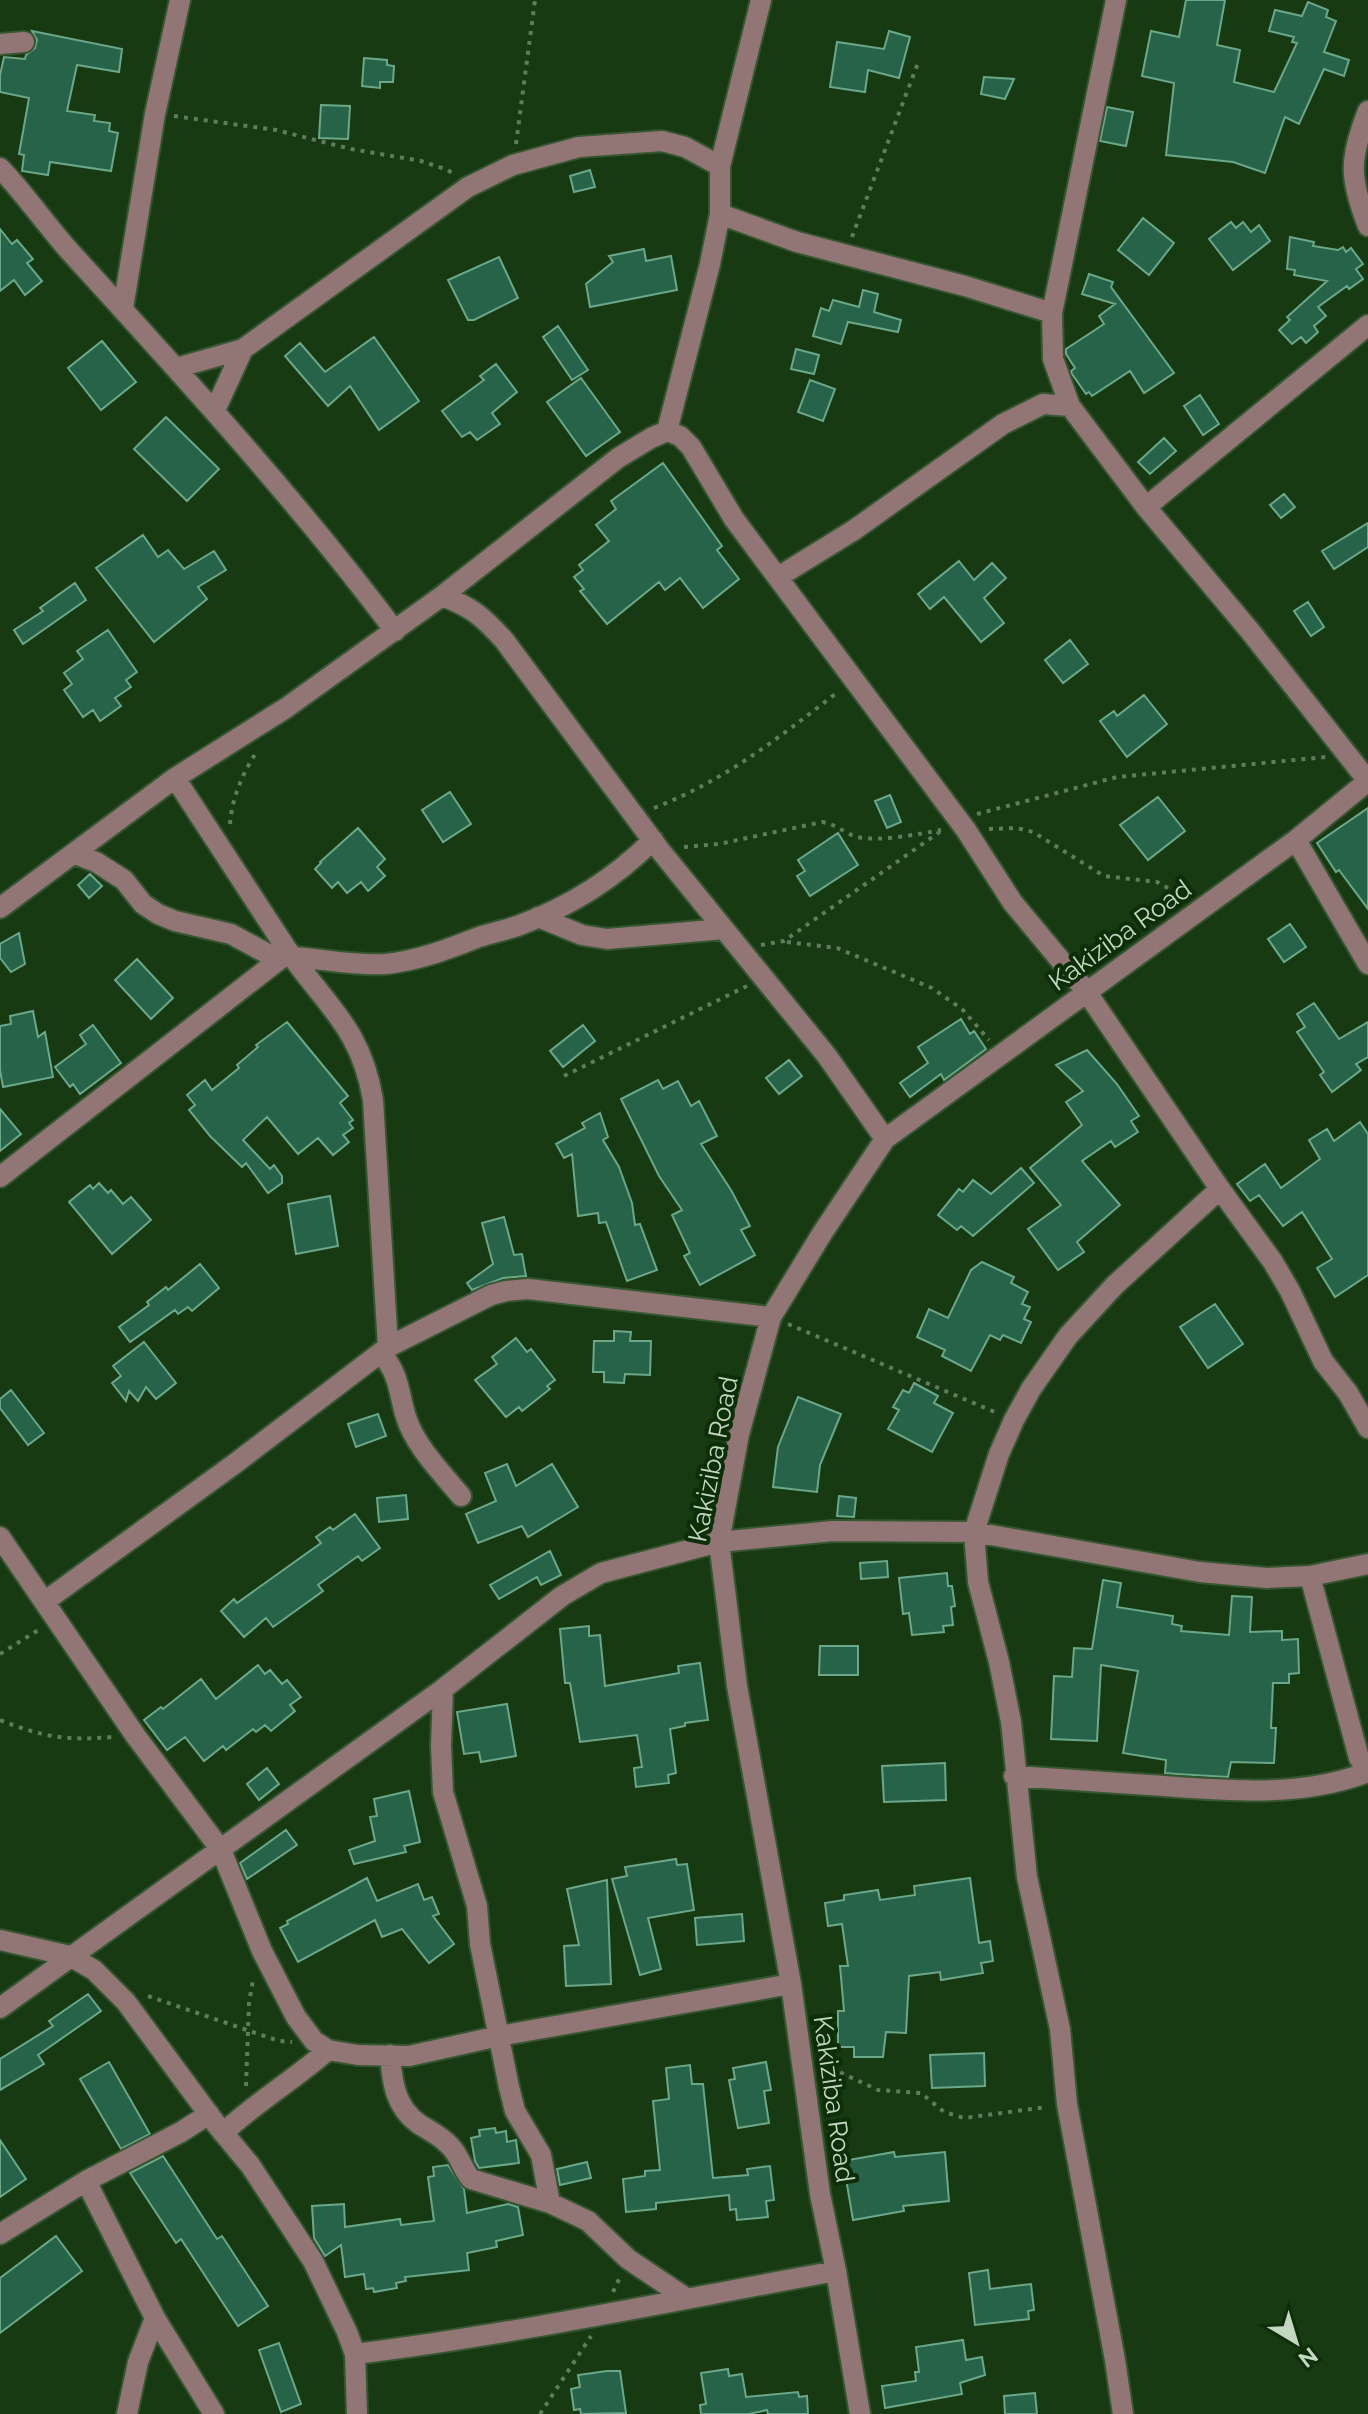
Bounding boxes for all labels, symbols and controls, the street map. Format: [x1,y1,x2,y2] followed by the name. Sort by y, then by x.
[1043,873,1197,997] street label: Kakiziba Road
[682,1374,744,1544] street label: Kakiziba Road
[807,2014,861,2184] street label: Kakiziba Road
[1256,2302,1336,2382] north arrow
[1294,2342,1323,2373] text: N

